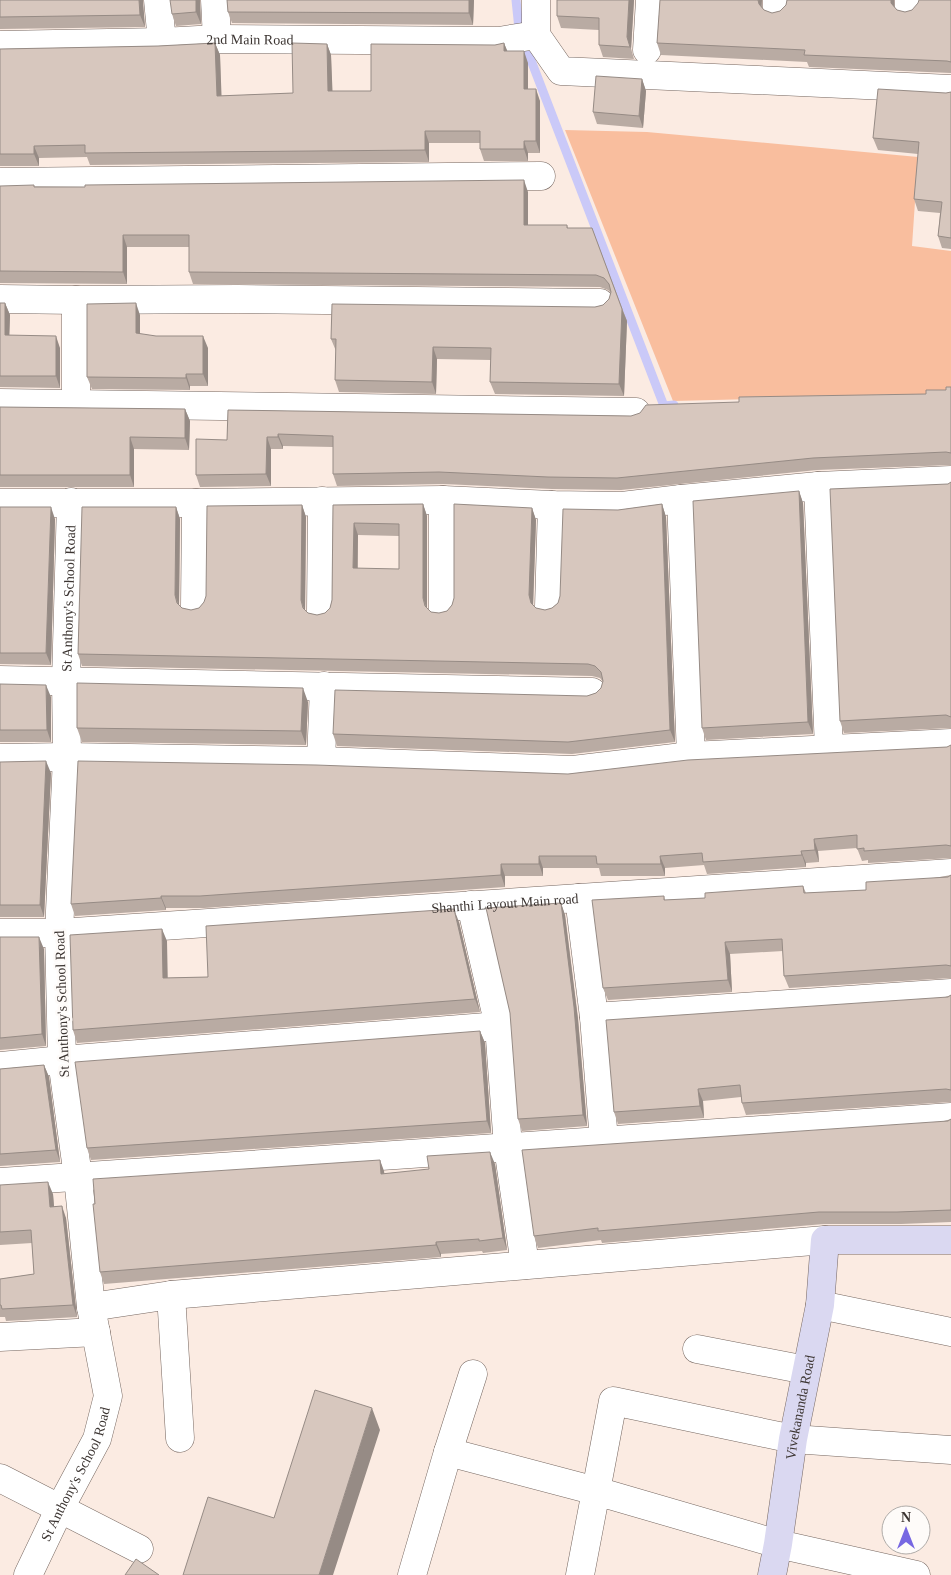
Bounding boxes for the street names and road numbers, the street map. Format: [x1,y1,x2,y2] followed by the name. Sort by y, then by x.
[206,31,294,47] street label: 2nd Main Road
[59,525,78,672] street label: St Anthony's School Road
[431,891,579,915] street label: Shanthi Layout Main road
[52,930,72,1078] street label: St Anthony's School Road
[783,1354,817,1461] street label: Vivekananda Road
[38,1405,112,1543] street label: St Anthony's School Road

